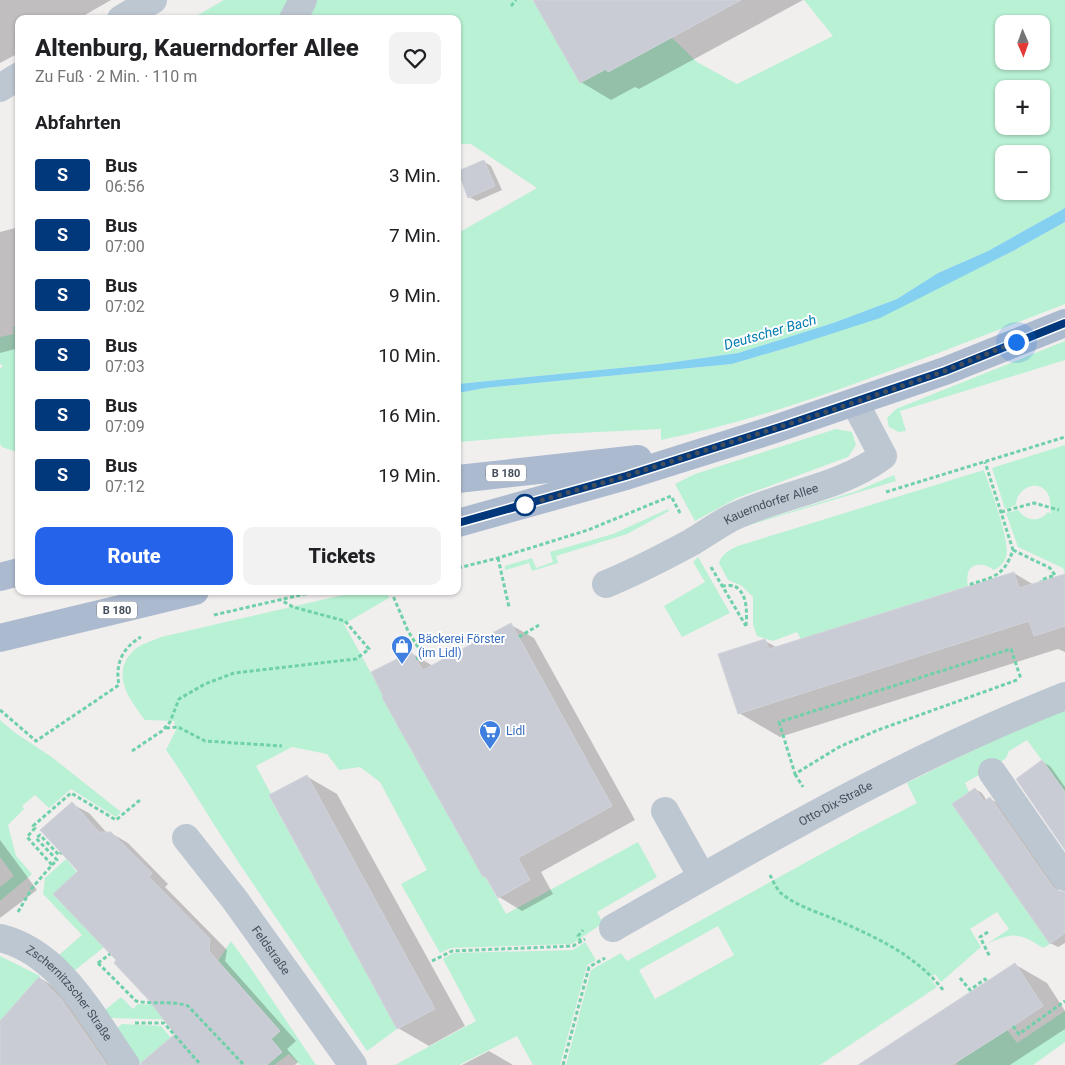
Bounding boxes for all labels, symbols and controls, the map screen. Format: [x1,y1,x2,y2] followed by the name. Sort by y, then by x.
[995,15,1050,70] north arrow
[995,15,1050,200] map controls
[389,32,441,84] button: heart
[35,34,359,62] text: Altenburg, Kauerndorfer Allee
[35,67,197,86] text: Zu Fuß · 2 Min. · 110 m
[995,80,1050,135] button: +
[35,111,121,134] text: Abfahrten
[995,145,1050,200] button: −
[105,154,138,177] text: Bus
[57,164,68,185] text: S
[389,164,441,187] text: 3 Min.
[105,177,145,196] text: 06:56
[105,214,138,237] text: Bus
[57,224,68,245] text: S
[389,224,441,247] text: 7 Min.
[105,237,145,256] text: 07:00
[105,274,138,297] text: Bus
[57,284,68,305] text: S
[389,284,441,307] text: 9 Min.
[105,297,145,316] text: 07:02
[722,311,818,353] water label: Deutscher Bach
[1004,330,1029,355] your location
[105,334,138,357] text: Bus
[57,344,68,365] text: S
[378,344,441,367] text: 10 Min.
[105,357,145,376] text: 07:03
[105,394,138,417] text: Bus
[57,404,68,425] text: S
[378,404,441,427] text: 16 Min.
[105,417,145,436] text: 07:09
[105,454,138,477] text: Bus
[57,464,68,485] text: S
[378,464,441,487] text: 19 Min.
[486,464,526,482] road number: B 180
[105,477,145,496] text: 07:12
[721,481,820,528] street label: Kauerndorfer Allee
[514,494,536,516] unlabelled marker
[35,527,233,585] button: Route
[243,527,441,585] button: Tickets
[97,602,137,618] road number: B 180
[418,632,505,660] place label: Bäckerei Förster (im Lidl)
[390,634,414,665] shop icon: Bäckerei Förster (im Lidl)
[478,719,502,750] supermarket icon: Lidl
[506,724,525,738] place label: Lidl
[796,778,875,829] street label: Otto-Dix-Straße
[249,923,293,978] street label: Feldstraße
[24,943,115,1044] street label: Zschernitzscher Straße

